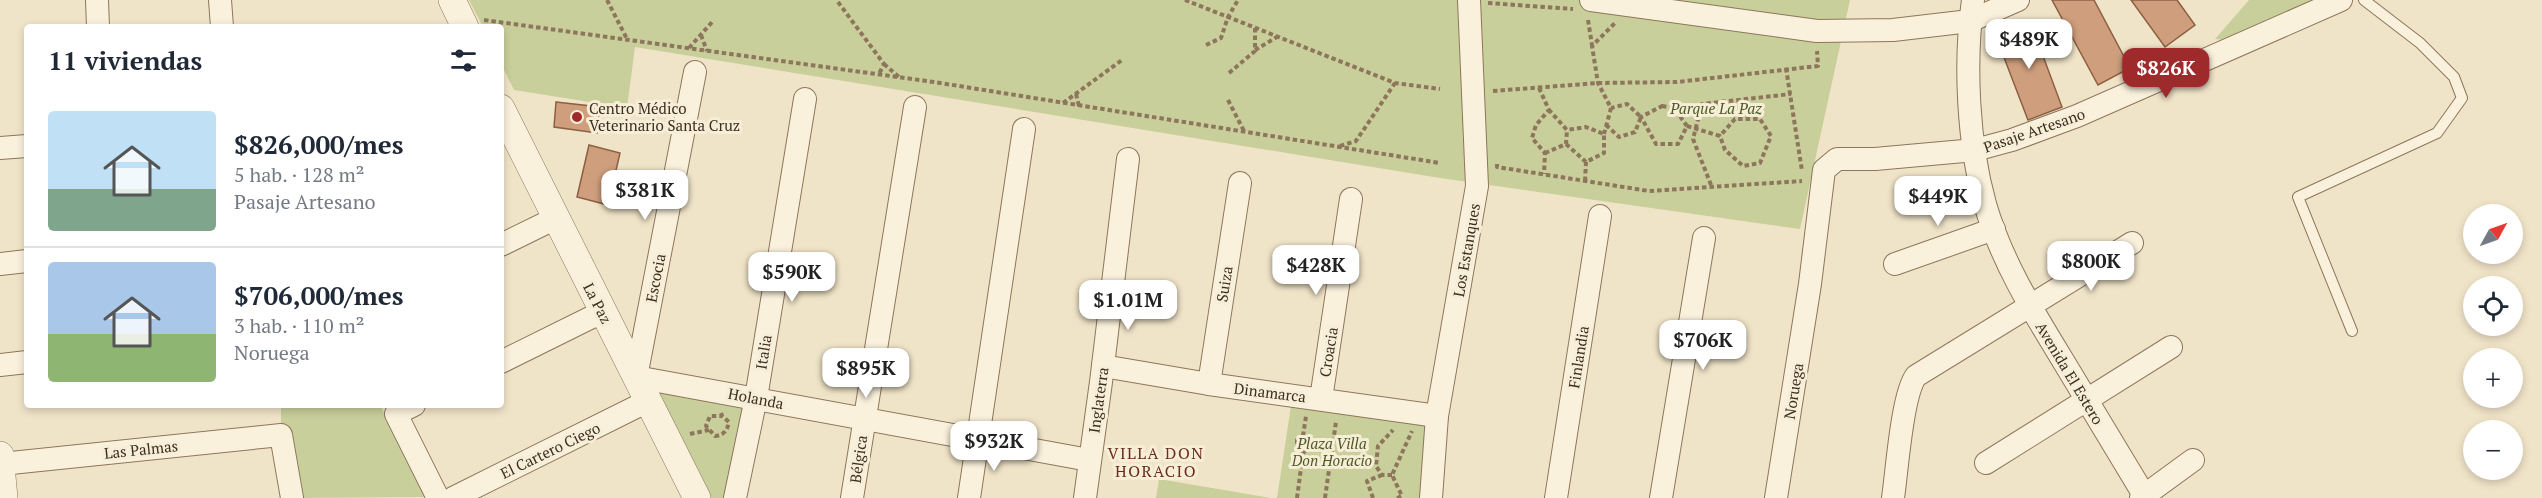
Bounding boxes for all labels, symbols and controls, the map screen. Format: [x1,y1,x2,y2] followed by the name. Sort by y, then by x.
[1987,19,2071,70] pin: $489K
[1999,25,2059,52] text: $489K
[48,43,202,77] text: 11 viviendas
[447,44,480,77] icon: filters
[2124,48,2208,99] pin: $826K
[2136,54,2196,81] text: $826K
[589,98,740,135] place label: Centro Médico Veterinario Santa Cruz
[1669,98,1762,118] park label: Parque La Paz
[1981,103,2087,157] street label: Pasaje Artesano
[570,110,584,124] marker: Centro Médico Veterinario Santa Cruz
[234,127,403,161] text: $826,000/mes
[96,135,168,207] icon: home
[234,161,364,188] text: 5 hab. · 128 m²
[603,170,687,221] pin: $381K
[615,176,675,203] text: $381K
[1896,176,1980,227] pin: $449K
[1908,182,1968,209] text: $449K
[234,188,376,215] text: Pasaje Artesano
[1448,202,1484,298] street label: Los Estanques
[2463,204,2523,264] north arrow
[2463,204,2523,480] map controls
[2049,241,2133,292] pin: $800K
[1274,245,1358,296] pin: $428K
[2061,247,2121,274] text: $800K
[640,251,670,304] street label: Escocia
[1286,251,1346,278] text: $428K
[750,252,834,303] pin: $590K
[762,258,822,285] text: $590K
[1211,264,1237,303] street label: Suiza
[2463,276,2523,336] button: locate
[234,278,403,312] text: $706,000/mes
[579,279,617,327] street label: La Paz
[1079,280,1177,331] pin: $1.01M
[96,286,168,358] icon: home
[1093,286,1163,313] text: $1.01M
[234,312,364,339] text: 3 hab. · 110 m²
[2031,318,2109,428] street label: Avenida El Estero
[1661,320,1745,371] pin: $706K
[1563,324,1593,390] street label: Finlandia
[1314,325,1342,378] street label: Croacia
[1673,326,1733,353] text: $706K
[750,333,776,371] street label: Italia
[234,339,310,366] text: Noruega
[824,348,908,399] pin: $895K
[2463,348,2523,408] button: +
[836,354,896,381] text: $895K
[1779,361,1807,421] street label: Noruega
[1083,365,1113,434] street label: Inglaterra
[1233,378,1308,406] street label: Dinamarca
[727,383,786,413] street label: Holanda
[497,417,603,483] street label: El Cartero Ciego
[2463,420,2523,480] button: −
[952,421,1036,472] pin: $932K
[964,427,1024,454] text: $932K
[845,433,871,484] street label: Bélgica
[1291,433,1373,470] park label: Plaza Villa Don Horacio
[103,435,179,463] street label: Las Palmas
[1107,442,1205,482] district label: VILLA DON HORACIO

